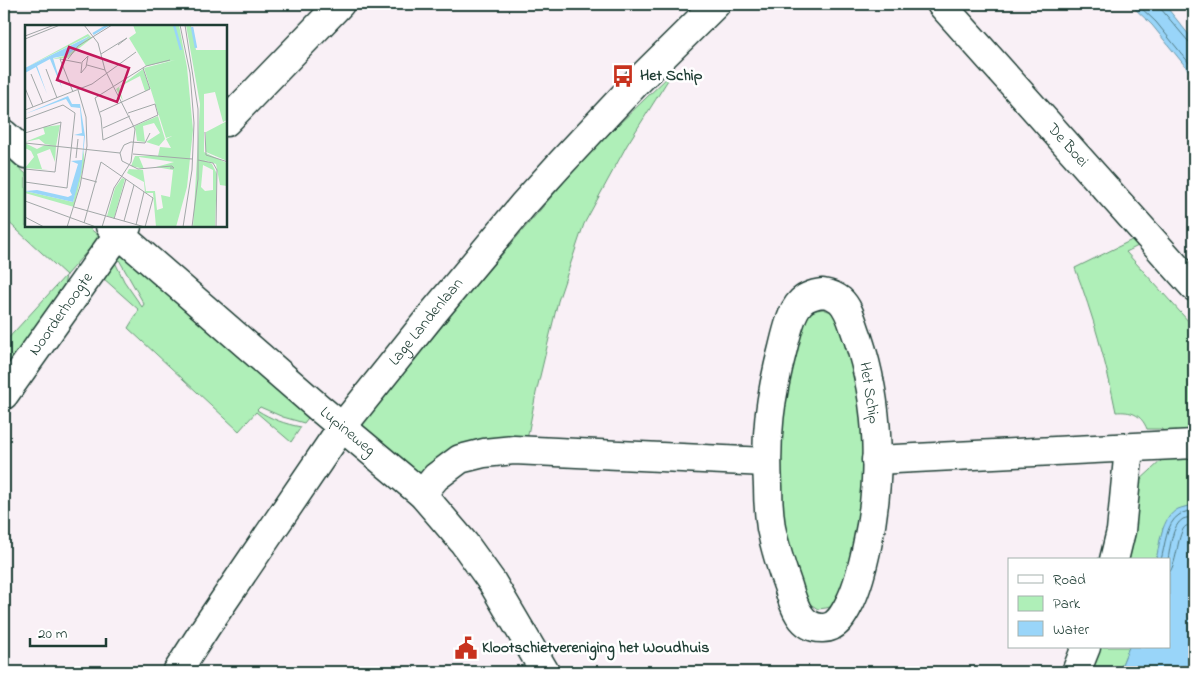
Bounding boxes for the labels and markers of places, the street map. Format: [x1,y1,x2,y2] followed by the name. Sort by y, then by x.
[610,63,636,89] bus stop icon: Het Schip
[640,64,703,88] place label: Het Schip
[453,635,479,661] public building icon: Klootschietvereniging het Woudhuis
[482,636,709,661] place label: Klootschietvereniging het Woudhuis

